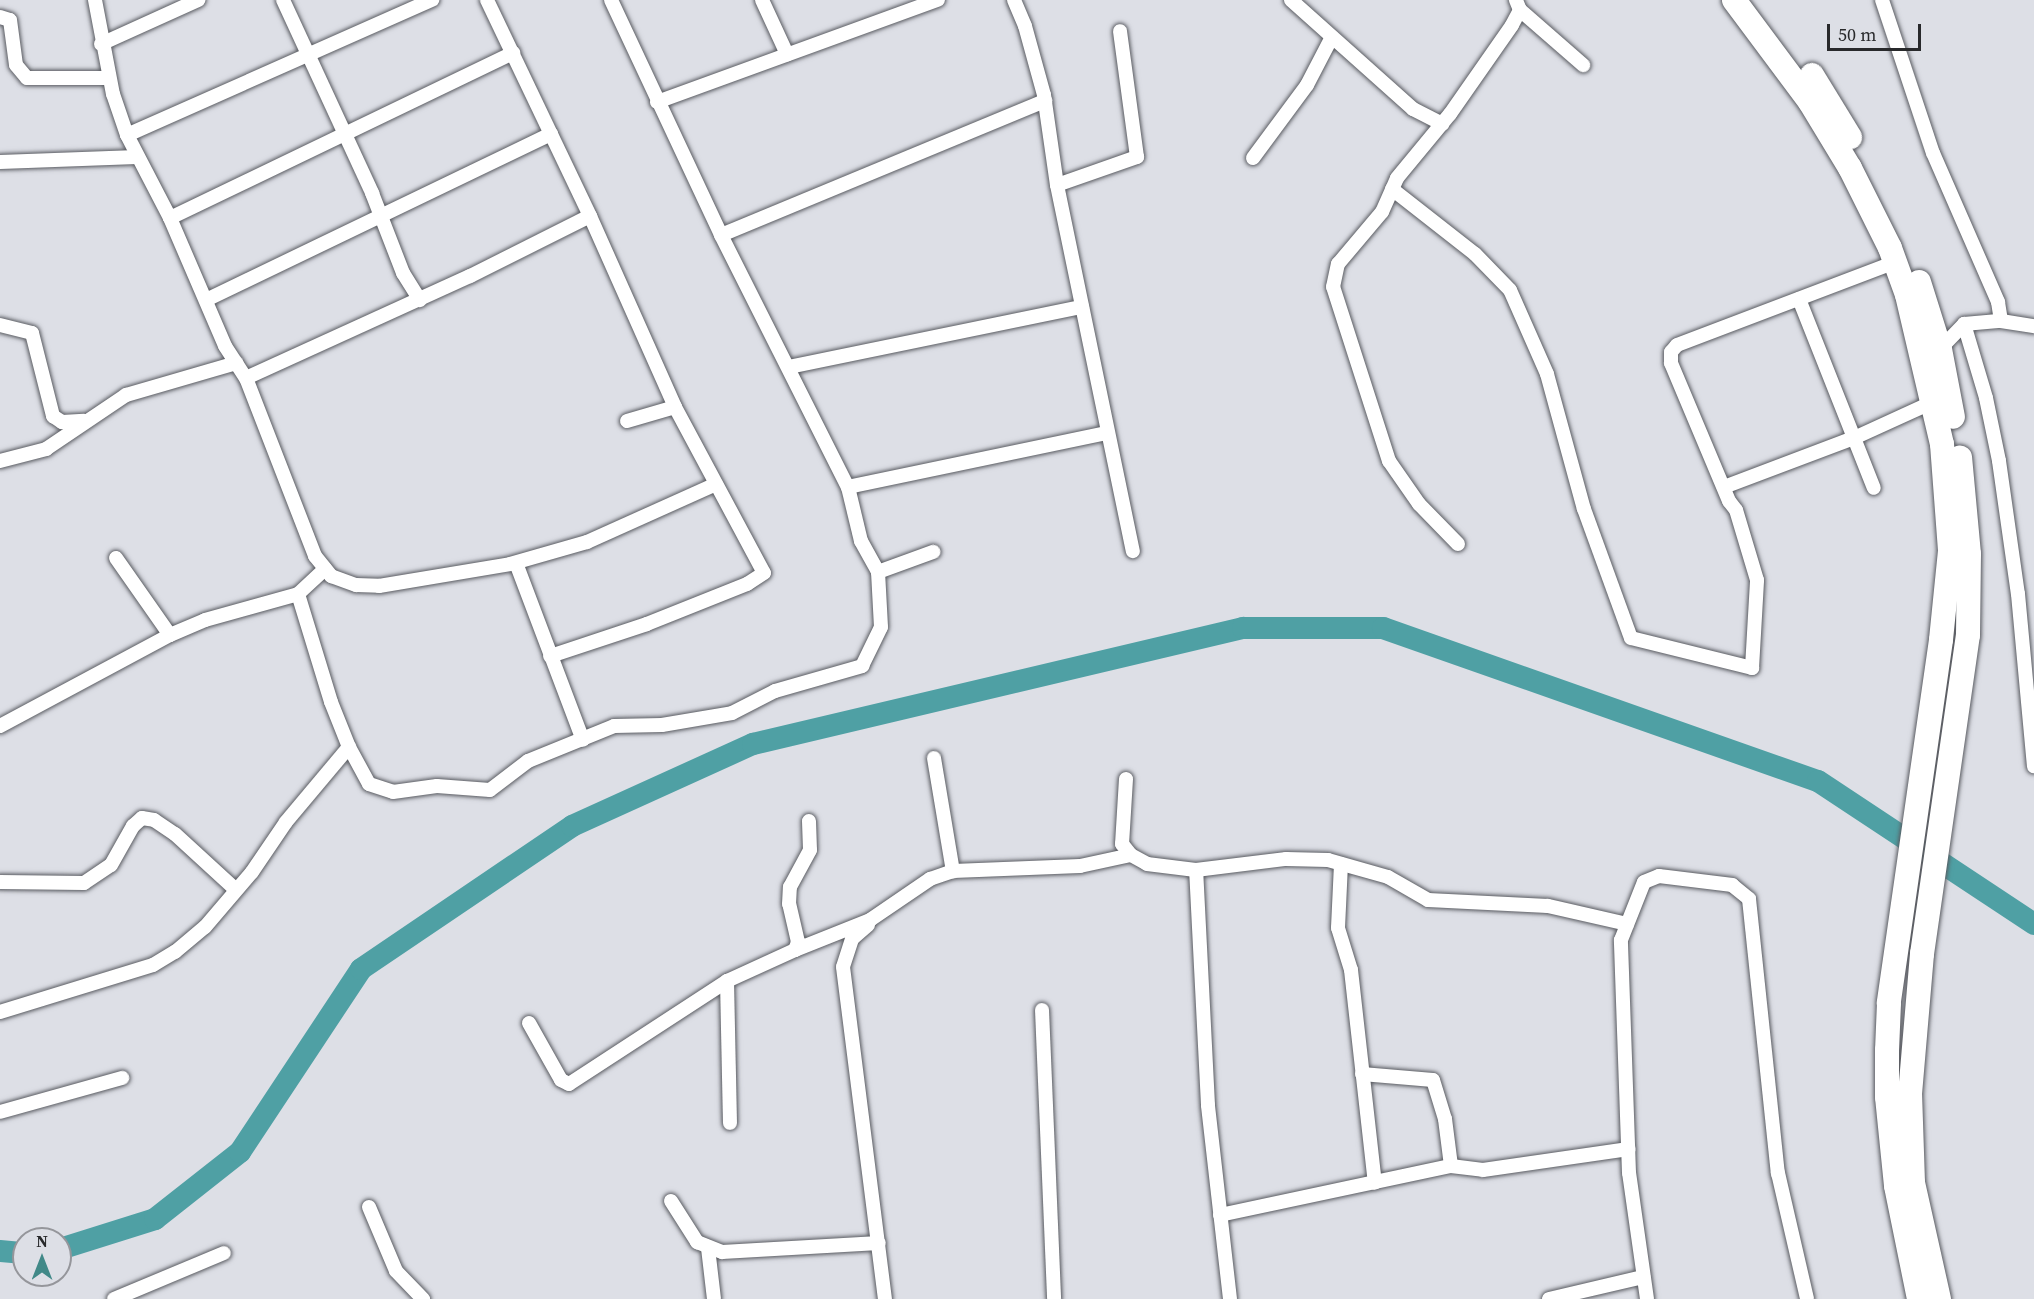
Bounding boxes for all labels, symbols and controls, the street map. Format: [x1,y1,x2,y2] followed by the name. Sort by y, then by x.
[1830,12,1924,50] scale bar
[1838,22,1876,47] text: 50 m
[12,1227,72,1287] north arrow
[36,1230,48,1252] text: N

